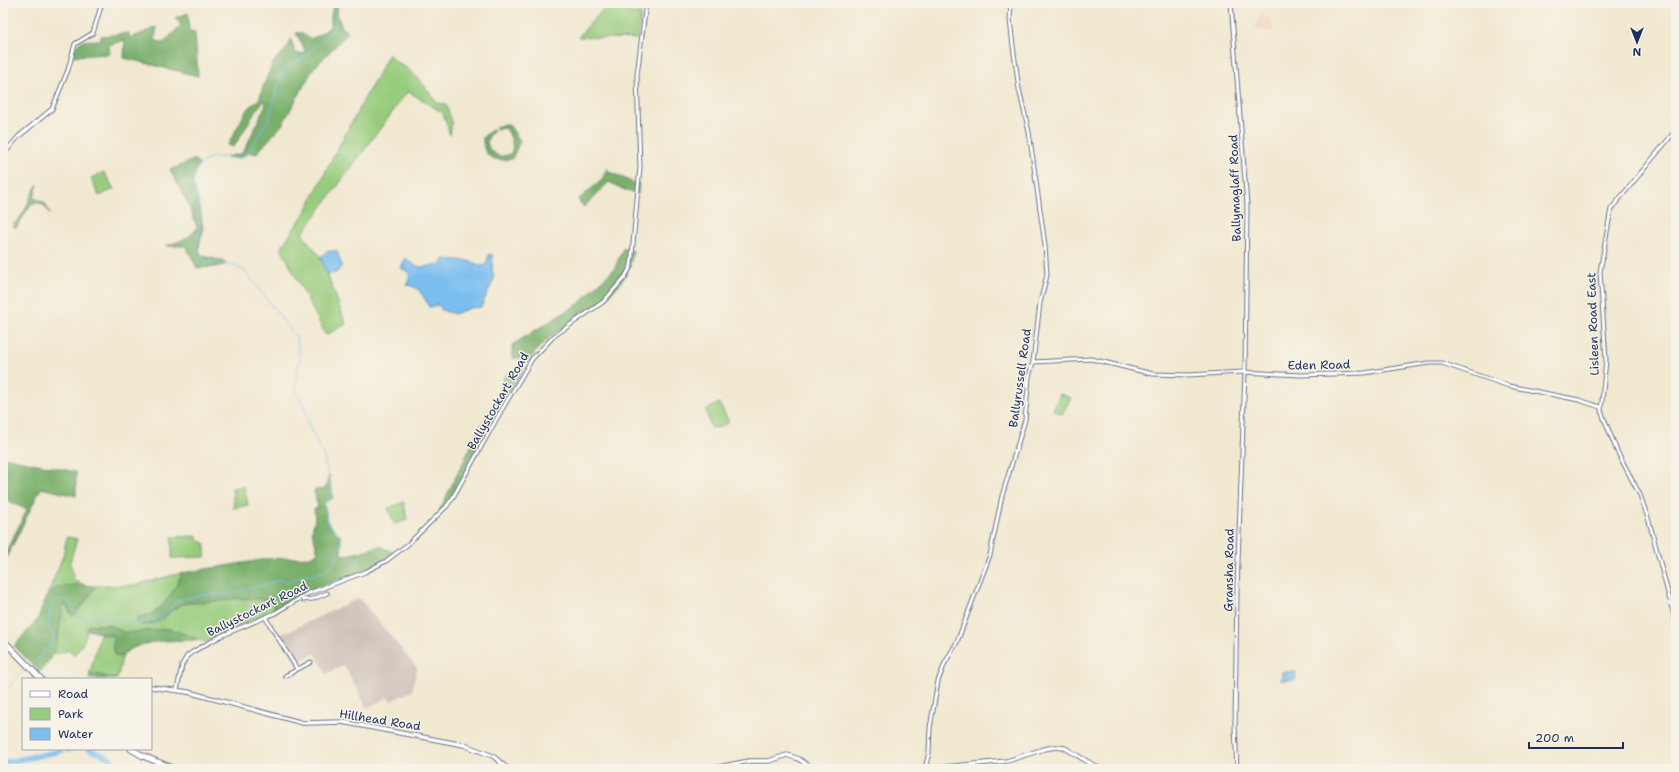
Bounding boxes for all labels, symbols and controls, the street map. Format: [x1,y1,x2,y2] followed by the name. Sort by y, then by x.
[1617,22,1657,62] north arrow
[1632,44,1641,59] text: N
[1225,134,1245,242] street label: Ballymaglaff Road
[1583,272,1603,376] street label: Lisleen Road East
[1005,327,1035,428] street label: Ballyrussell Road
[463,349,533,453] street label: Ballystockart Road
[1287,356,1351,374] street label: Eden Road
[1220,528,1238,612] street label: Gransha Road
[204,577,310,640] street label: Ballystockart Road
[22,678,152,750] legend
[58,686,89,702] text: Road
[58,706,84,722] text: Park
[338,706,422,734] street label: Hillhead Road
[1529,724,1623,750] scale bar
[58,726,94,742] text: Water
[1535,730,1574,746] text: 200 m

